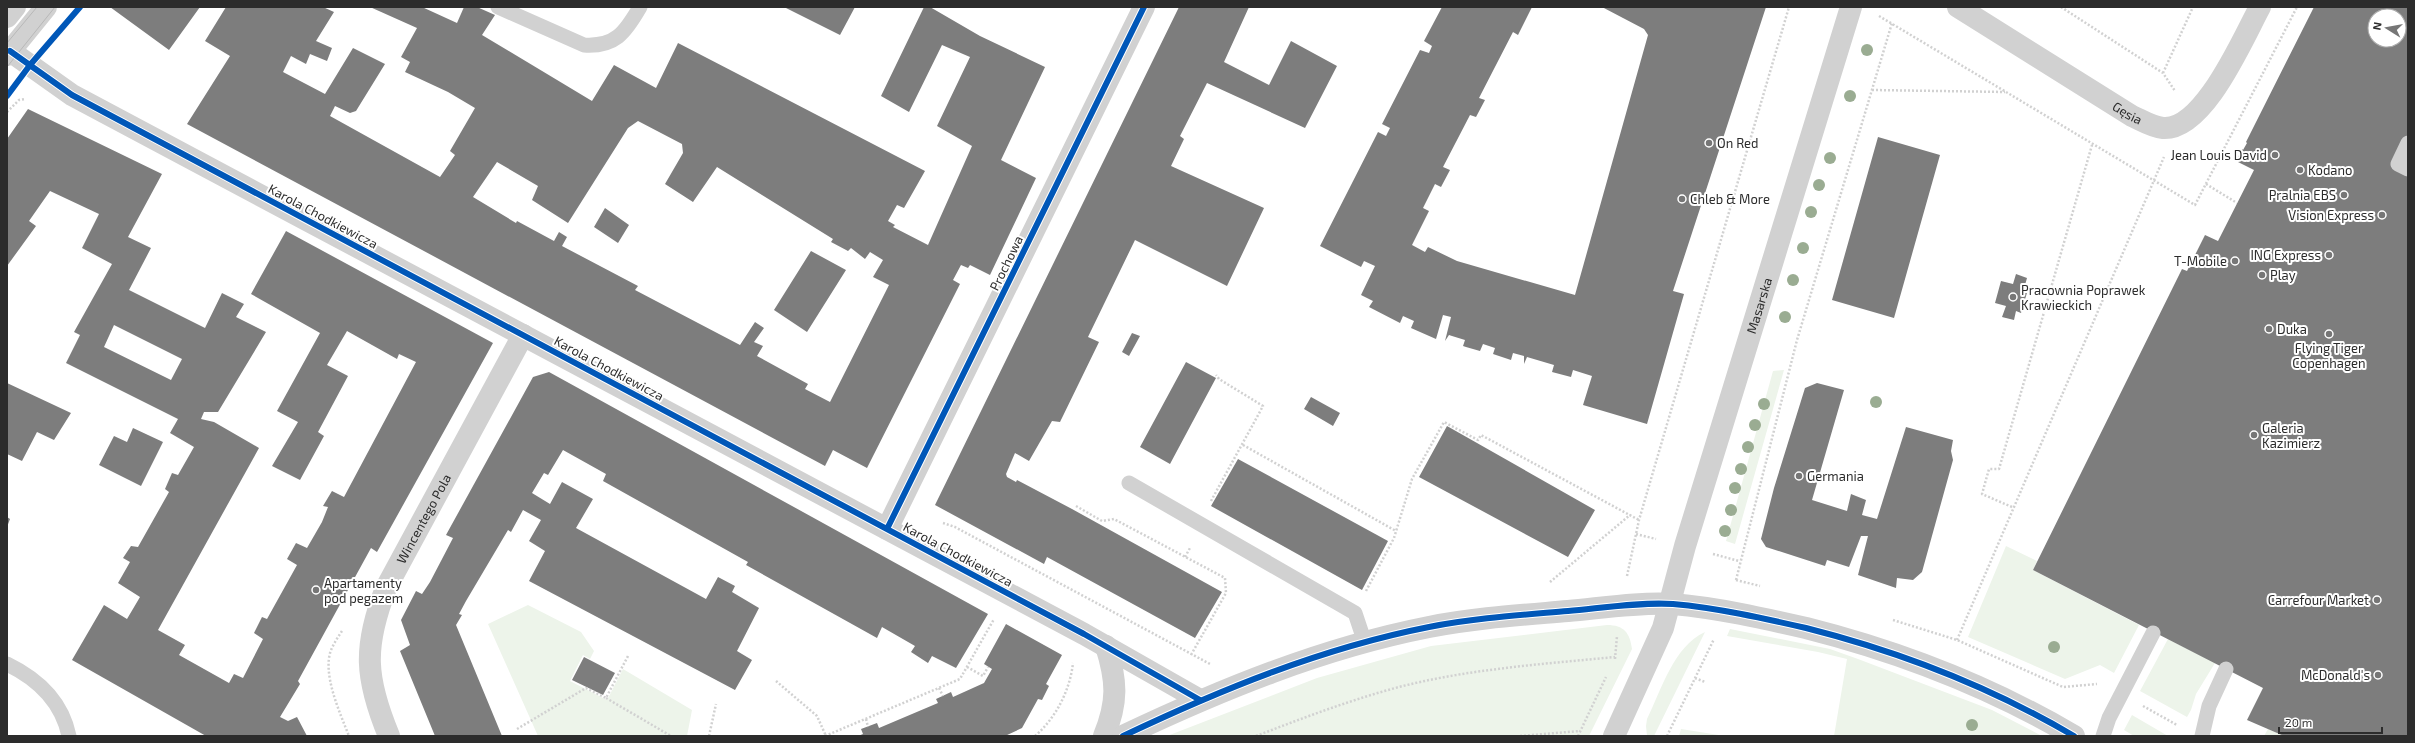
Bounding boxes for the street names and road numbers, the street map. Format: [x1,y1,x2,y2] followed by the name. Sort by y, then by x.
[2110,98,2145,128] street label: Gęsia
[265,180,381,252] street label: Karola Chodkiewicza
[986,233,1026,293] street label: Prochowa
[1743,276,1775,336] street label: Masarska
[551,332,667,404] street label: Karola Chodkiewicza
[393,471,454,566] street label: Wincentego Pola
[900,518,1016,590] street label: Karola Chodkiewicza

